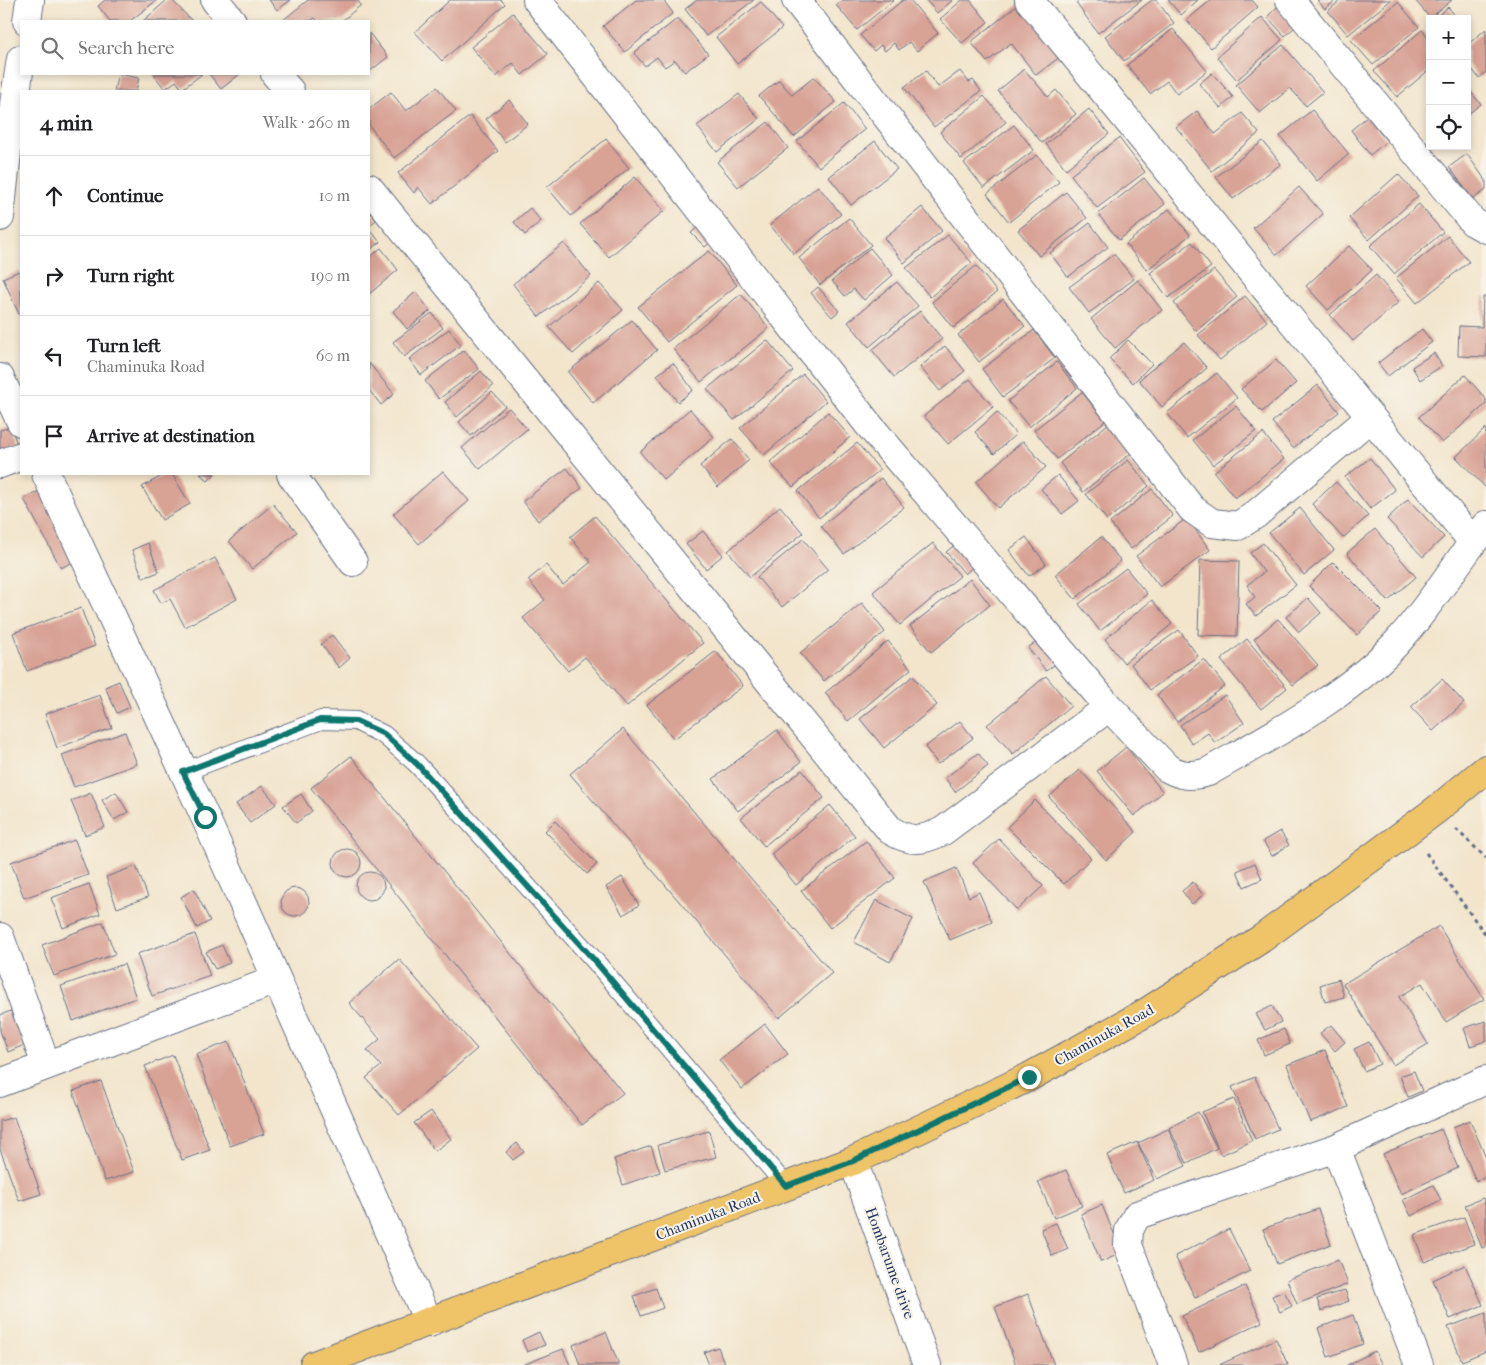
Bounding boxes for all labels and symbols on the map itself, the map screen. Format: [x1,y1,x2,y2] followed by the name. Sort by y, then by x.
[194,806,217,829] route start
[1051,1000,1157,1070] street label: Chaminuka Road
[1018,1066,1041,1089] route end
[653,1187,764,1244] street label: Chaminuka Road
[861,1205,919,1322] street label: Hombarume drive

